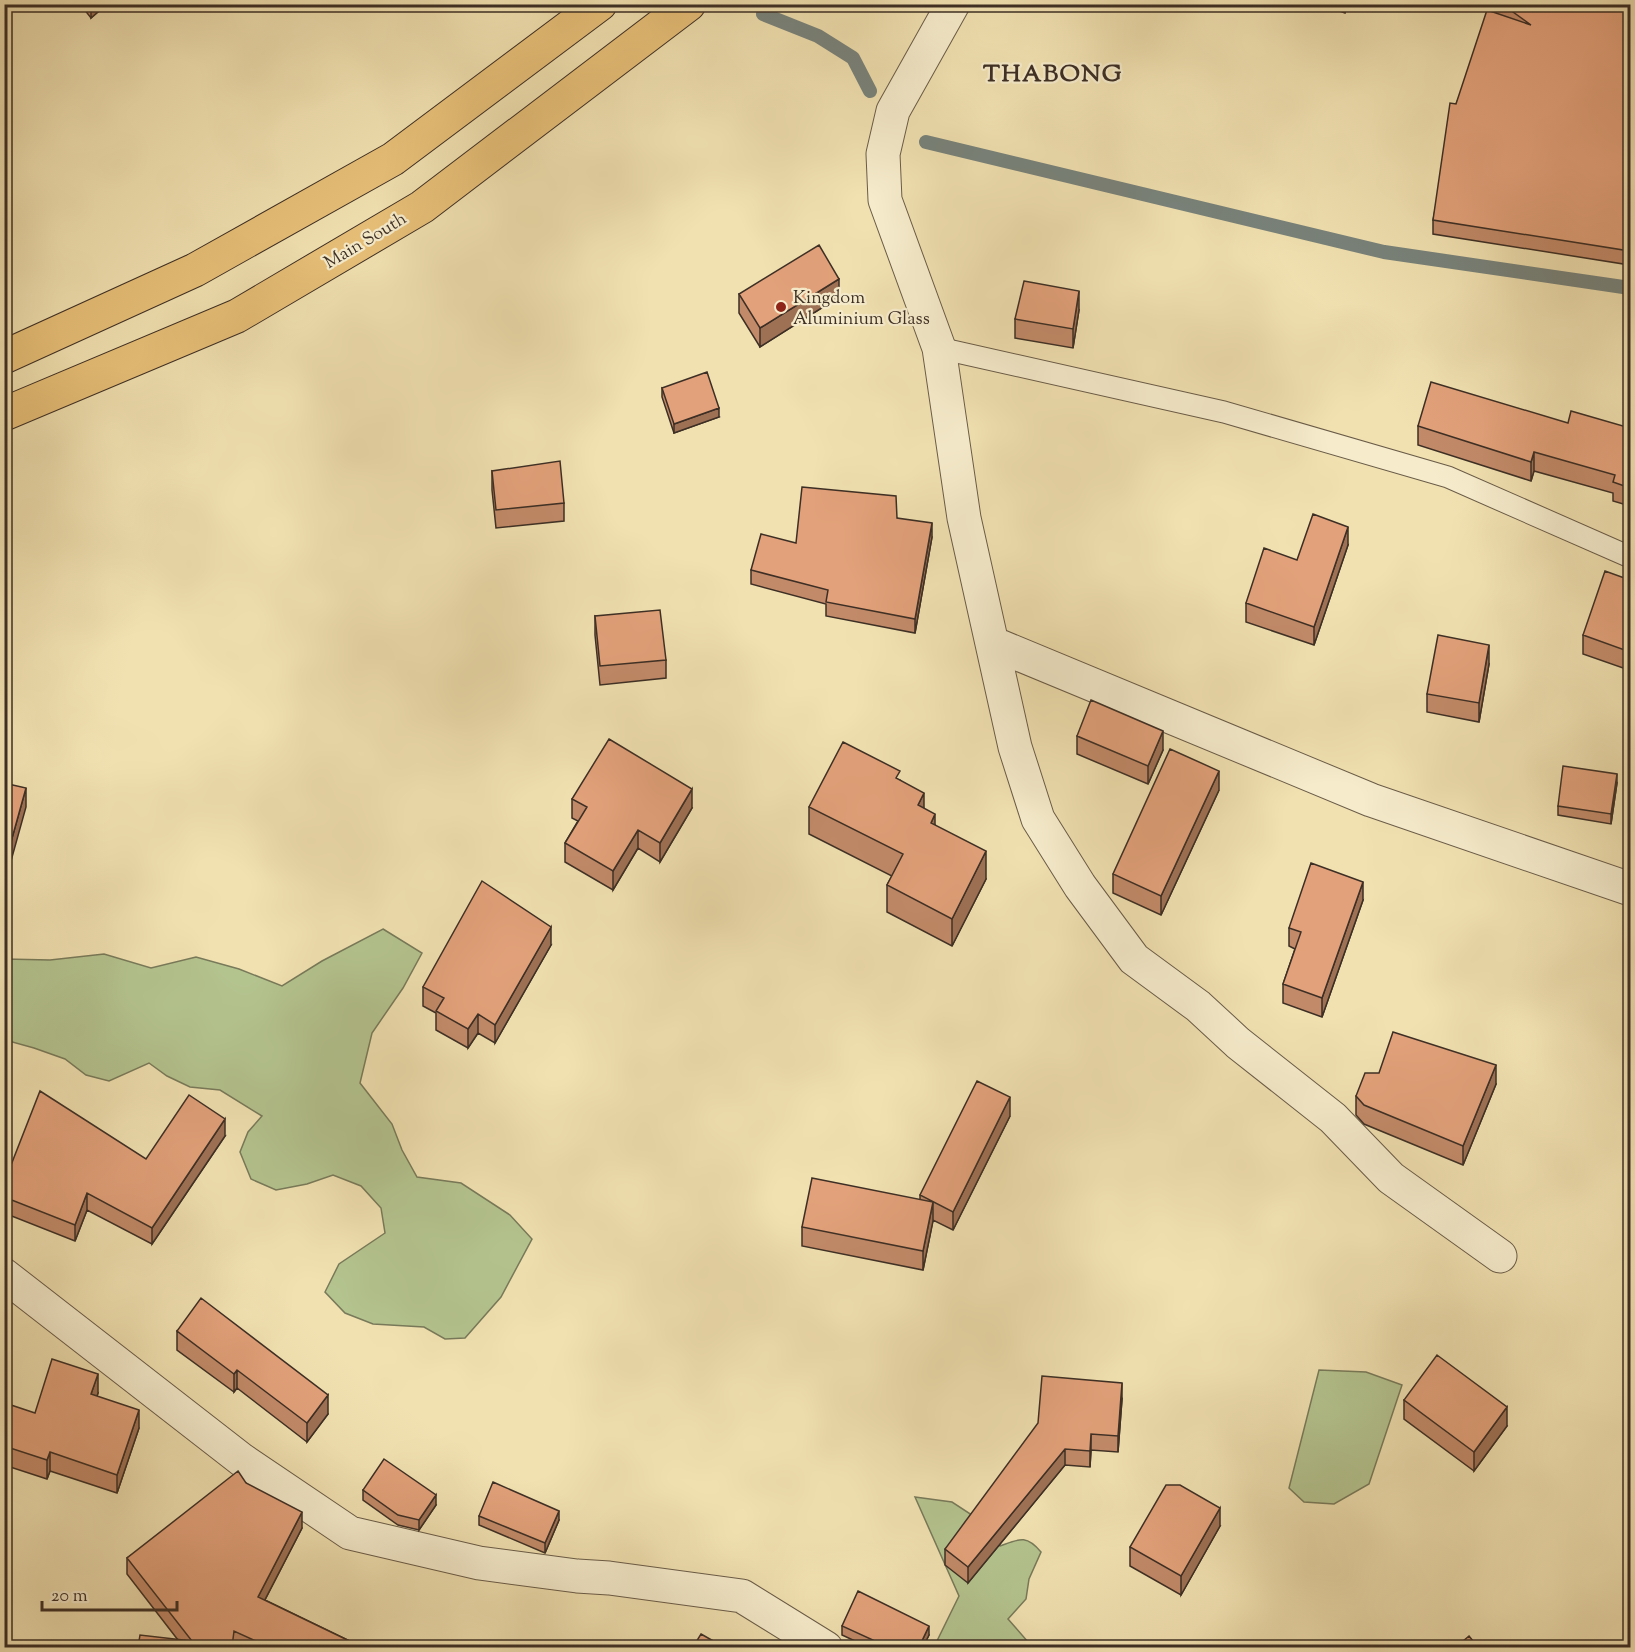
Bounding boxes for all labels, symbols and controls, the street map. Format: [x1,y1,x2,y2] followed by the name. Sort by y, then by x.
[983,58,1123,92] district label: THABONG
[320,207,413,277] street label: Main South
[793,286,930,333] place label: Kingdom Aluminium Glass
[774,300,788,314] marker: Kingdom Aluminium Glass
[42,1574,177,1612] scale bar
[51,1584,88,1610] text: 20 m

